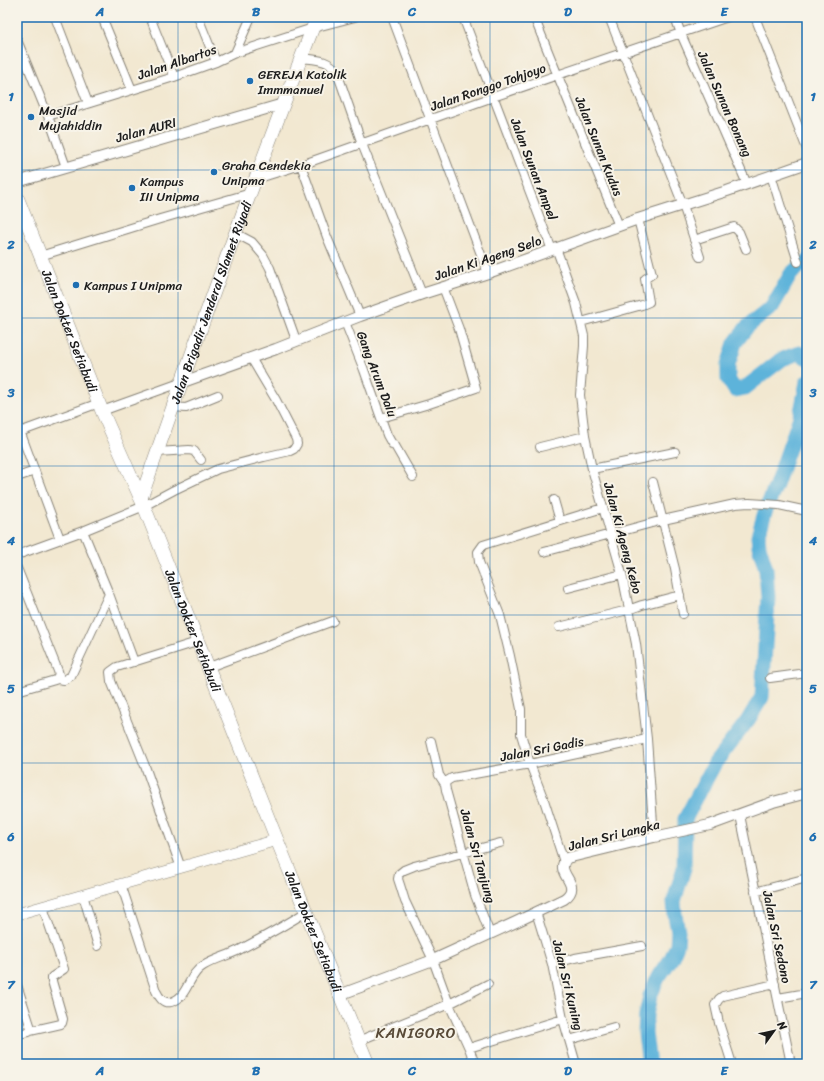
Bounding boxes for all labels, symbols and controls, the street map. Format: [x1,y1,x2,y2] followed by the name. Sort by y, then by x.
[95,0,104,23] text: A
[252,0,261,23] text: B
[407,0,417,23] text: C
[564,0,572,23] text: D
[720,0,729,23] text: E
[133,37,221,87] street label: Jalan Albartos
[691,46,759,161] street label: Jalan Sunan Bonang
[426,56,549,118] street label: Jalan Ronggo Tohjoyo
[257,63,347,101] place label: GEREJA Katolik Immmanuel
[245,76,255,86] marker: GEREJA Katolik Immmanuel
[8,85,14,108] text: 1
[810,85,816,108] text: 1
[568,91,630,200] street label: Jalan Sunan Kudus
[39,99,102,137] place label: Masjid Mujahiddin
[112,111,179,149] street label: Jalan AURI
[26,112,36,122] marker: Masjid Mujahiddin
[504,113,564,224] street label: Jalan Sunan Ampel
[222,154,311,192] place label: Graha Cendekia Unipma
[209,167,219,177] marker: Graha Cendekia Unipma
[139,170,200,208] place label: Kampus III Unipma
[127,183,137,193] marker: Kampus III Unipma
[163,197,258,408] street label: Jalan Brigadir Jenderal Slamet Riyadi
[430,229,545,287] street label: Jalan Ki Ageng Selo
[6,233,15,256] text: 2
[808,233,817,256] text: 2
[35,265,105,396] street label: Jalan Dokter Setiabudi
[84,274,182,297] place label: Kampus I Unipma
[71,280,81,290] marker: Kampus I Unipma
[350,328,404,421] street label: Gang Arum Dalu
[6,381,15,404] text: 3
[808,381,817,404] text: 3
[597,479,649,597] street label: Jalan Ki Ageng Kebo
[6,529,16,552] text: 4
[808,529,818,552] text: 4
[158,565,228,696] street label: Jalan Dokter Setiabudi
[7,677,15,700] text: 5
[809,677,817,700] text: 5
[497,730,586,769] street label: Jalan Sri Gadis
[453,805,503,906] street label: Jalan Sri Tanjung
[565,812,662,858] street label: Jalan Sri Langka
[6,825,15,848] text: 6
[808,825,817,848] text: 6
[278,866,349,996] street label: Jalan Dokter Setiabudi
[756,888,798,986] street label: Jalan Sri Sedono
[545,936,590,1033] street label: Jalan Sri Kuning
[7,973,16,996] text: 7
[809,973,818,996] text: 7
[754,1011,794,1051] north arrow
[771,1017,792,1035] text: N
[375,1020,457,1046] district label: KANIGORO
[95,1059,104,1081] text: A
[252,1059,261,1081] text: B
[407,1059,417,1081] text: C
[564,1059,572,1081] text: D
[720,1059,729,1081] text: E

